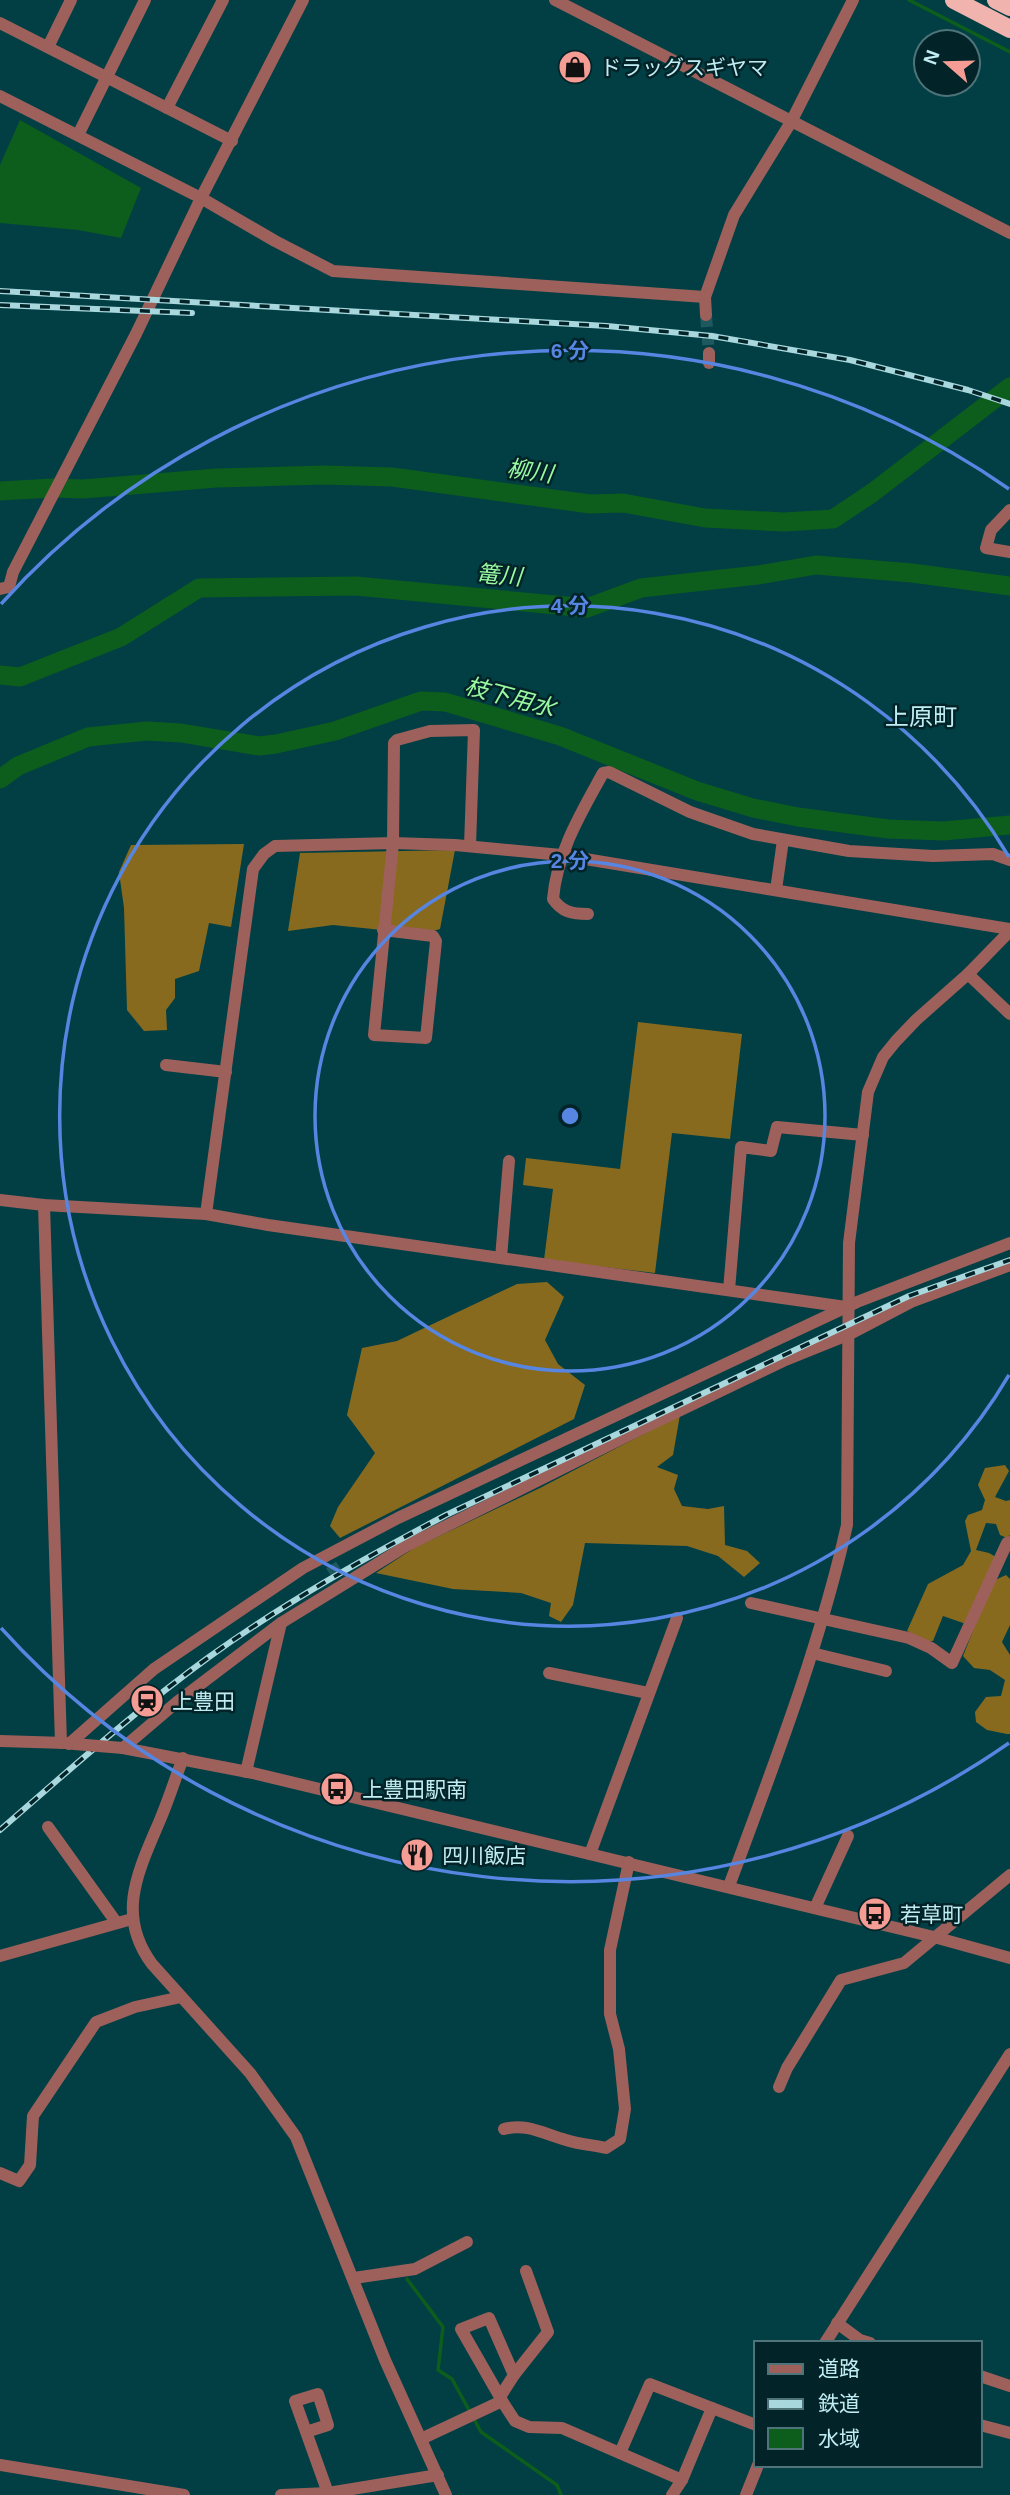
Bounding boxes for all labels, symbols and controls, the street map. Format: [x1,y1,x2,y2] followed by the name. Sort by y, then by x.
[912,28,982,98] north arrow
[919,47,944,67] text: N
[556,48,594,86] shop icon: ドラッグスギヤマ
[600,56,768,79] place label: ドラッグスギヤマ
[551,339,589,362] text: 6 分
[505,455,558,487] water label: 柳川
[475,560,526,590] water label: 篭川
[551,594,589,617] text: 4 分
[462,673,561,722] water label: 枝下用水
[885,703,957,730] district label: 上原町
[551,849,589,872] text: 2 分
[558,1104,582,1128] centre of rings
[128,1682,166,1720] station icon: 上豊田
[172,1690,235,1713] place label: 上豊田
[318,1770,356,1808] bus stop icon: 上豊田駅南
[362,1778,467,1801] place label: 上豊田駅南
[398,1836,436,1874] restaurant icon: 四川飯店
[442,1844,526,1867] place label: 四川飯店
[856,1895,894,1933] bus stop icon: 若草町
[900,1903,963,1926] place label: 若草町
[754,2341,982,2467] legend
[818,2357,860,2380] text: 道路
[818,2392,860,2415] text: 鉄道
[818,2427,860,2450] text: 水域

